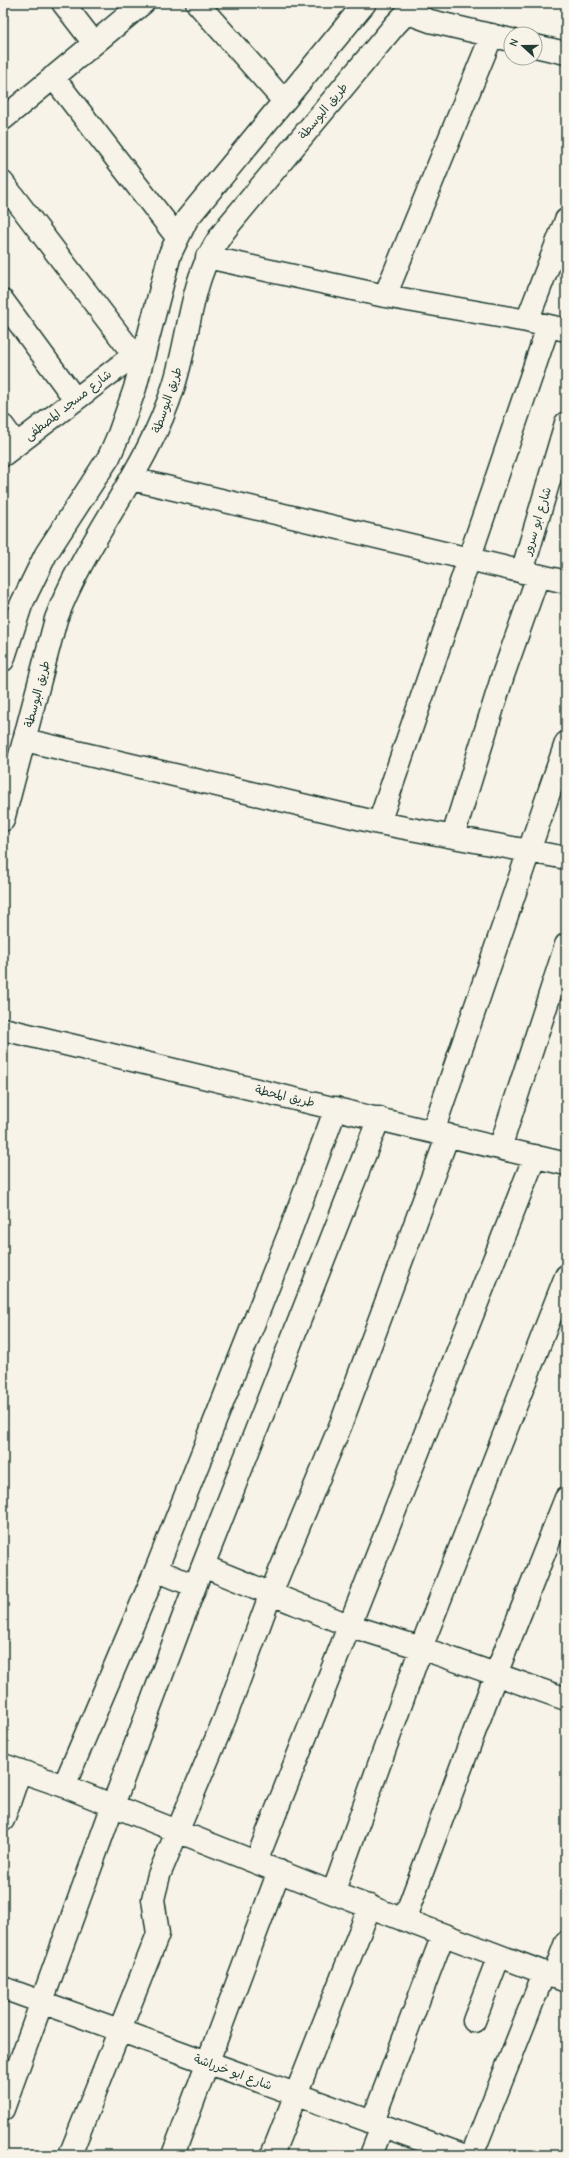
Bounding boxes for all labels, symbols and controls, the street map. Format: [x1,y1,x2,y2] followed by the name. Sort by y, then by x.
[503,26,543,66] north arrow
[507,37,521,48] text: N
[296,80,351,142] street label: طريق البوسطة
[149,365,186,435] street label: طريق البوسطة
[22,367,115,445] street label: شارع مسجد المصطفى
[520,485,556,558] street label: شارع ابو سرور
[21,659,54,729] street label: طريق البوسطة
[254,1082,316,1110] street label: طريق المحطة
[191,2051,274,2095] street label: شارع ابو خرراشة

